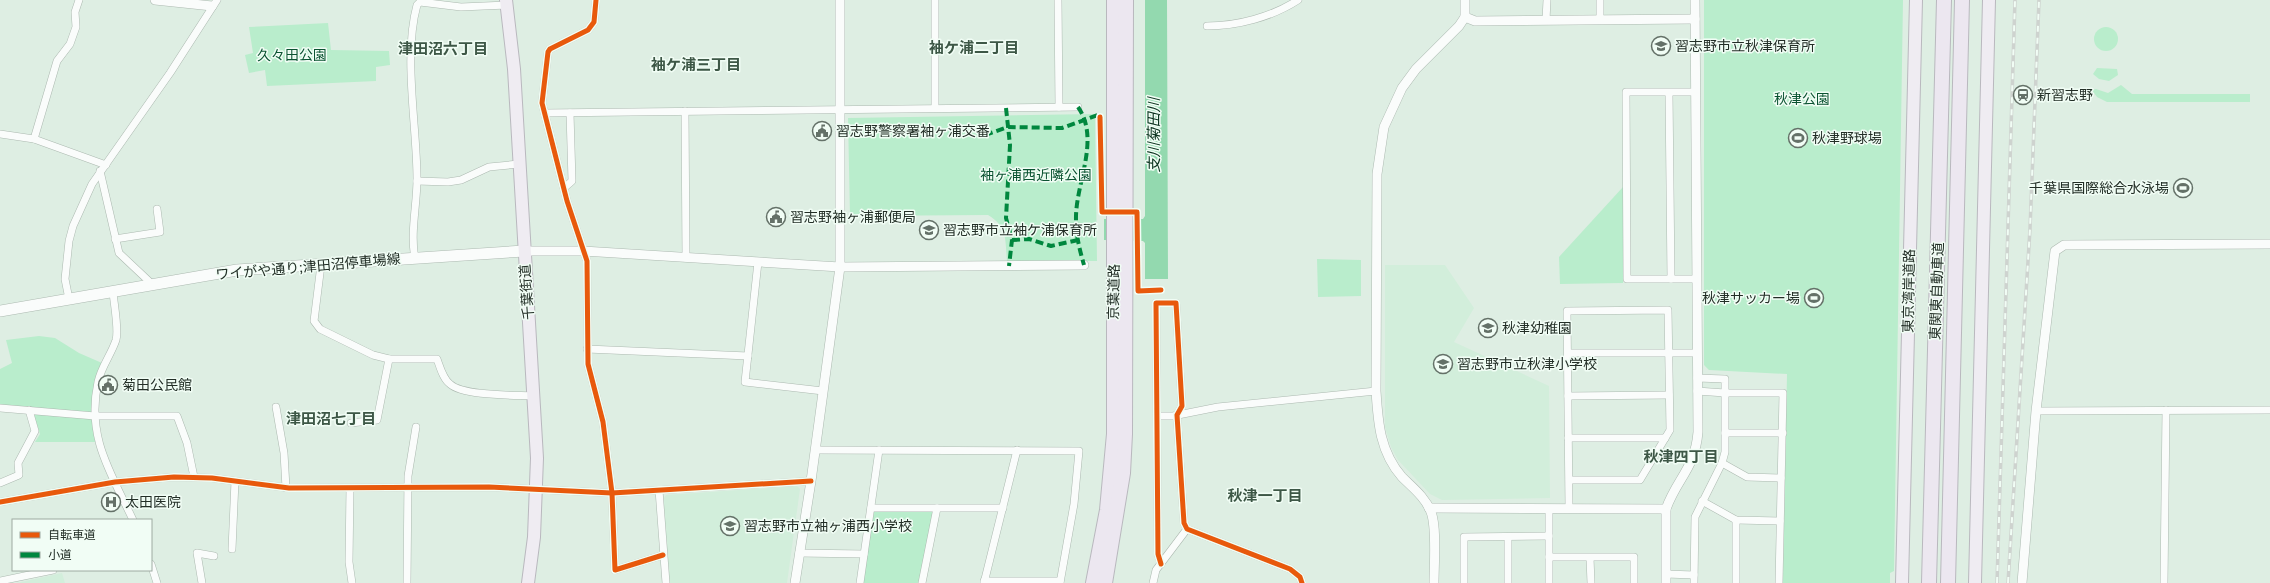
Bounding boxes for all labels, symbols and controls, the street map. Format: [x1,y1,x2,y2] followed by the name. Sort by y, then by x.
[1650,35,1672,57] school or university icon: 習志野市立秋津保育所
[1675,38,1815,55] place label: 習志野市立秋津保育所
[929,39,1019,57] district label: 袖ケ浦二丁目
[398,40,488,58] district label: 津田沼六丁目
[257,47,327,64] park label: 久々田公園
[651,56,741,74] district label: 袖ケ浦三丁目
[2012,84,2034,106] station icon: 新習志野
[2037,87,2093,104] place label: 新習志野
[1774,91,1830,108] park label: 秋津公園
[1145,96,1163,173] water label: 支川菊田川
[811,120,833,142] public building icon: 習志野警察署袖ヶ浦交番
[836,123,990,140] place label: 習志野警察署袖ヶ浦交番
[1787,127,1809,149] sports icon: 秋津野球場
[1812,130,1882,147] place label: 秋津野球場
[980,167,1092,184] park label: 袖ヶ浦西近隣公園
[2172,177,2194,199] sports icon: 千葉県国際総合水泳場
[2029,180,2169,197] place label: 千葉県国際総合水泳場
[765,206,787,228] public building icon: 習志野袖ヶ浦郵便局
[790,209,916,226] place label: 習志野袖ヶ浦郵便局
[918,219,940,241] school or university icon: 習志野市立袖ケ浦保育所
[943,222,1097,239] place label: 習志野市立袖ケ浦保育所
[1927,242,1947,340] street label: 東関東自動車道
[1900,249,1918,333] street label: 東京湾岸道路
[215,250,401,284] street label: ワイがや通り;津田沼停車場線
[517,263,537,321] street label: 千葉街道
[1105,264,1123,320] street label: 京葉道路
[1803,287,1825,309] sports icon: 秋津サッカー場
[1702,290,1800,307] place label: 秋津サッカー場
[1477,317,1499,339] school or university icon: 秋津幼稚園
[1502,320,1572,337] place label: 秋津幼稚園
[1432,353,1454,375] school or university icon: 習志野市立秋津小学校
[1457,356,1597,373] place label: 習志野市立秋津小学校
[97,374,119,396] public building icon: 菊田公民館
[122,377,192,394] place label: 菊田公民館
[286,410,376,428] district label: 津田沼七丁目
[1643,448,1719,466] district label: 秋津四丁目
[1227,487,1303,505] district label: 秋津一丁目
[100,491,122,513] hospital icon: 太田医院
[125,494,181,511] place label: 太田医院
[719,515,741,537] school or university icon: 習志野市立袖ヶ浦西小学校
[744,518,912,535] place label: 習志野市立袖ヶ浦西小学校
[12,519,152,571] legend
[48,528,96,542] text: 自転車道
[48,548,72,562] text: 小道

